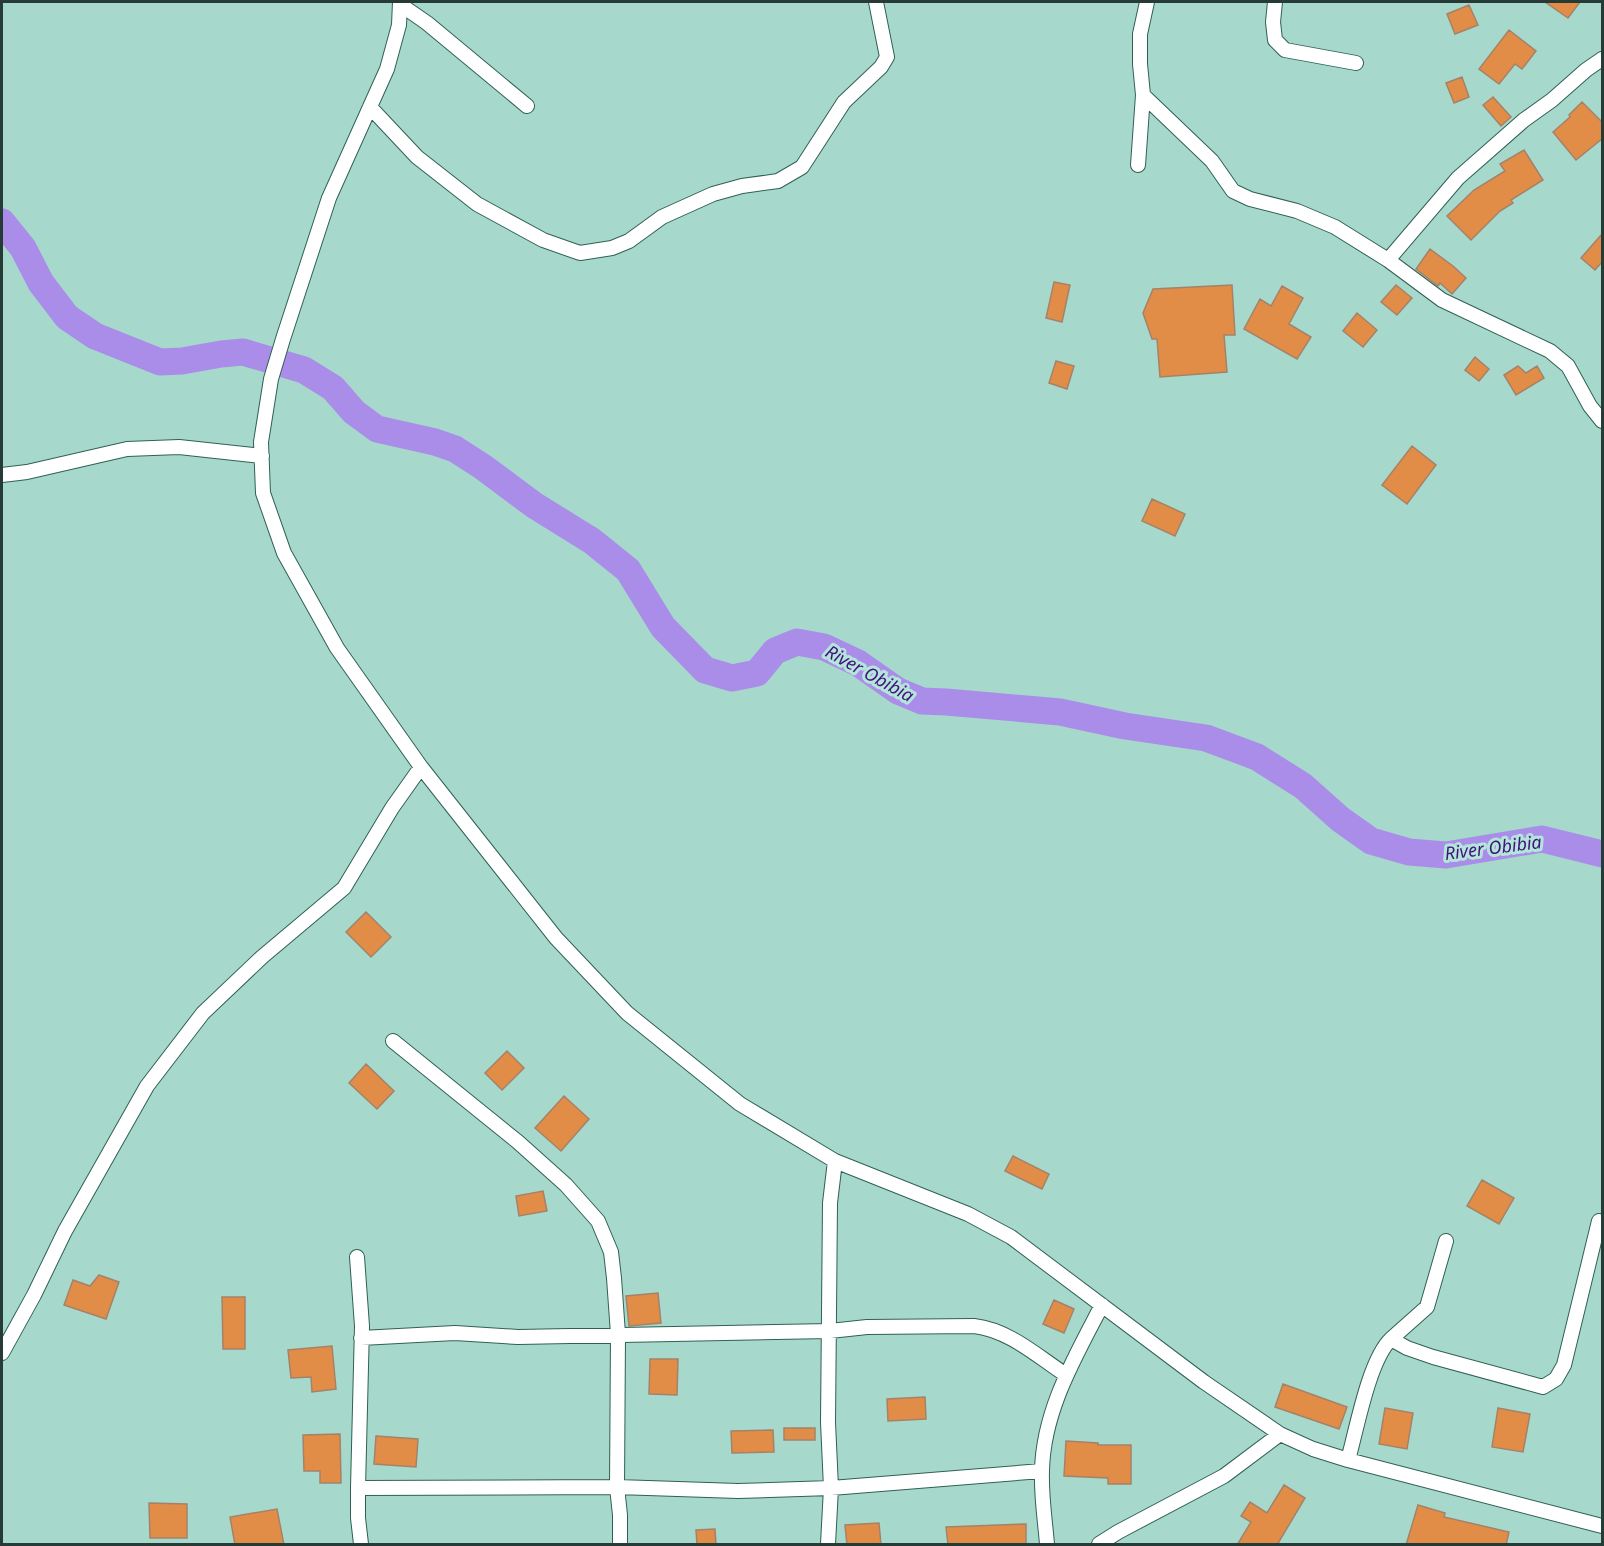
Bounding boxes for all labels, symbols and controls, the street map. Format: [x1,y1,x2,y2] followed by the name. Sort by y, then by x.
[822,639,918,707] water label: River Obibia
[1443,829,1543,865] water label: River Obibia

